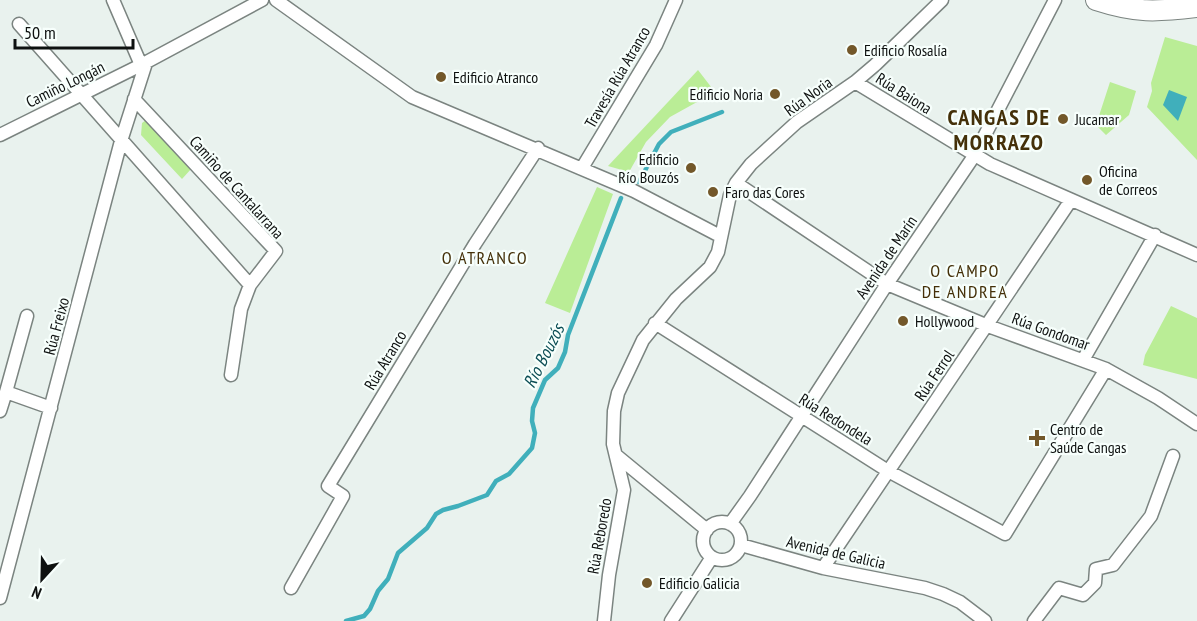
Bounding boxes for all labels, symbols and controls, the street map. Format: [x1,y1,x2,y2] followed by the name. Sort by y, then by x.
[15,12,134,50] scale bar
[24,21,56,44] text: 50 m
[580,23,654,131] street label: Travesía Rúa Atranco
[864,40,947,60] place label: Edificio Rosalía
[845,43,859,57] marker: Edificio Rosalía
[22,56,108,112] street label: Camiño Longán
[453,67,538,87] place label: Edificio Atranco
[872,68,936,118] street label: Rúa Baiona
[434,70,448,84] marker: Edificio Atranco
[780,72,836,120] street label: Rúa Noria
[689,84,763,104] place label: Edificio Noria
[768,87,782,101] marker: Edificio Noria
[947,103,1051,156] district label: CANGAS DE MORRAZO
[1074,109,1120,129] place label: Jucamar
[1056,112,1070,126] marker: Jucamar
[185,131,289,243] street label: Camiño de Cantalarrana
[618,149,679,187] place label: Edificio Río Bouzós
[684,161,698,175] marker: Edificio Río Bouzós
[1099,161,1157,199] place label: Oficina de Correos
[1080,173,1094,187] marker: Oficina de Correos
[725,182,805,202] place label: Faro das Cores
[706,185,720,199] marker: Faro das Cores
[851,212,921,302] street label: Avenida de Marín
[442,246,528,269] district label: O ATRANCO
[922,259,1008,303] district label: O CAMPO DE ANDREA
[39,295,73,357] street label: Rúa Freixo
[1009,308,1093,355] street label: Rúa Gondomar
[915,311,974,331] place label: Hollywood
[896,314,910,328] marker: Hollywood
[518,318,570,391] water label: Río Bouzós
[359,327,411,393] street label: Rúa Atranco
[910,346,958,404] street label: Rúa Ferrol
[796,389,876,449] street label: Rúa Redondela
[1050,419,1126,457] place label: Centro de Saúde Cangas
[1028,429,1046,447] marker: Centro de Saúde Cangas
[582,496,616,576] street label: Rúa Reboredo
[785,531,887,573] street label: Avenida de Galicia
[12,549,72,609] north arrow
[659,573,740,593] place label: Edificio Galicia
[640,576,654,590] marker: Edificio Galicia
[29,582,44,604] text: N

